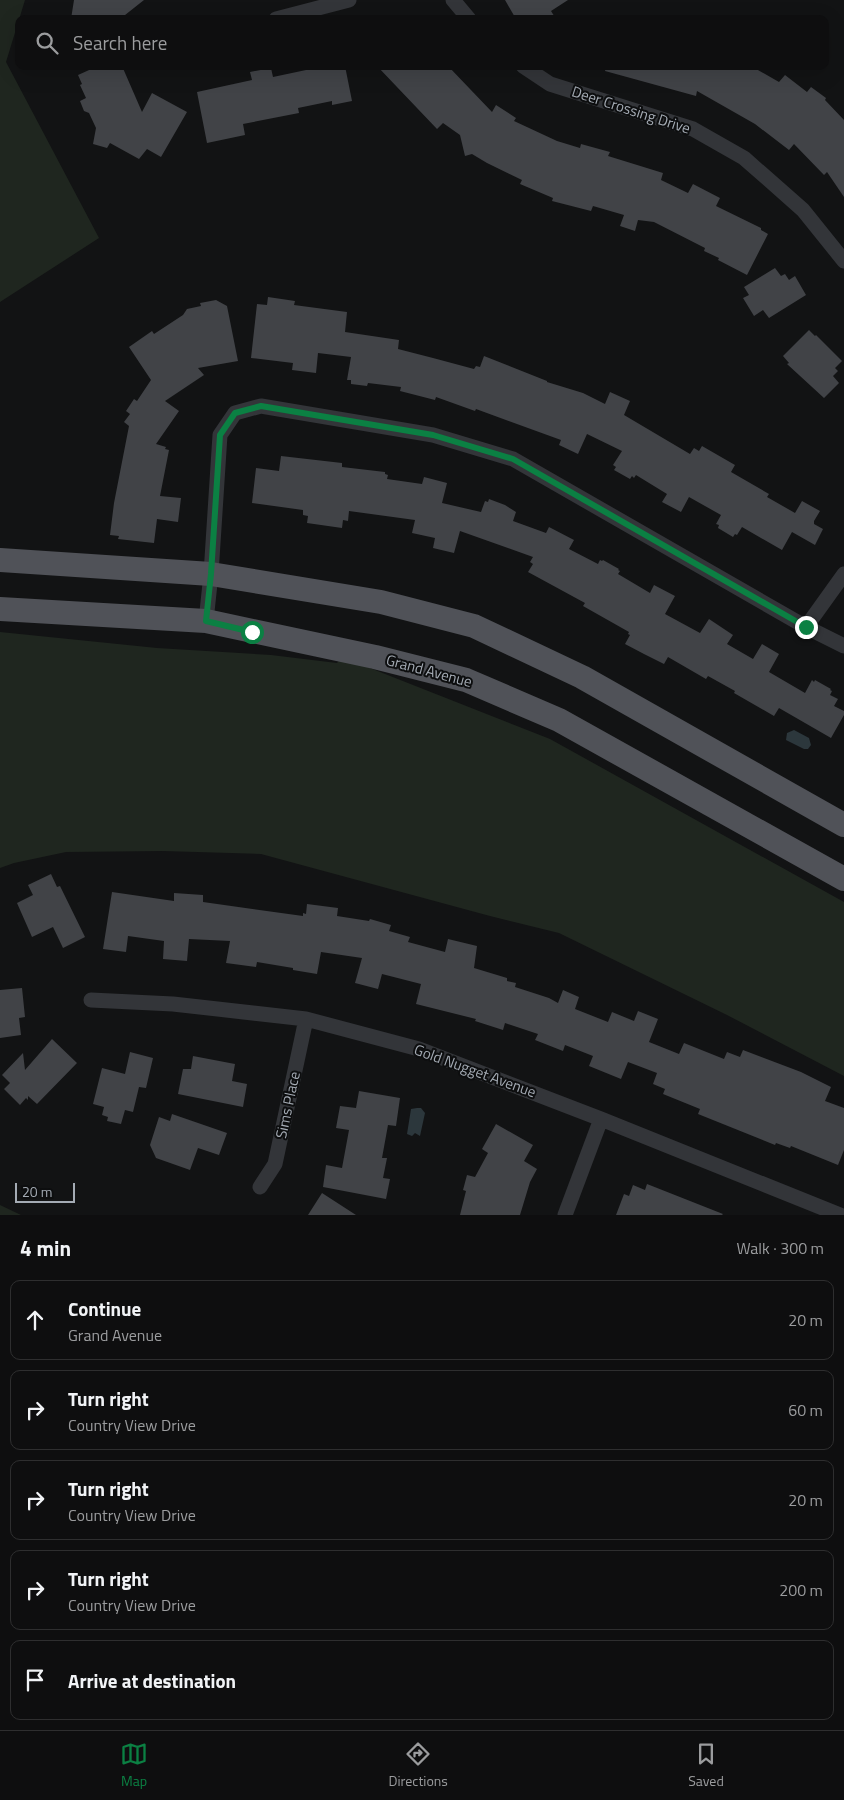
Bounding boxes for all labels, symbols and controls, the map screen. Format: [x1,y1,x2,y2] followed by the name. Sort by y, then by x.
[15,15,829,70] search box
[73,28,167,57] text: Search here
[33,29,61,57] icon: search
[569,80,693,140] street label: Deer Crossing Drive
[795,616,818,639] route end
[241,621,264,644] route start
[384,648,475,693] street label: Grand Avenue
[411,1038,539,1103] street label: Gold Nugget Avenue
[269,1069,306,1141] street label: Sims Place
[15,1180,75,1203] scale bar
[22,1181,52,1202] text: 20 m
[20,1232,71,1264] text: 4 min
[736,1236,824,1260] text: Walk · 300 m
[68,1294,141,1323] text: Continue
[21,1306,49,1334] icon: ahead
[788,1308,823,1332] text: 20 m
[68,1323,162,1347] text: Grand Avenue
[68,1384,149,1413] text: Turn right
[21,1396,49,1424] icon: right
[788,1398,823,1422] text: 60 m
[68,1413,196,1437] text: Country View Drive
[68,1474,149,1503] text: Turn right
[21,1486,49,1514] icon: right
[788,1488,823,1512] text: 20 m
[68,1503,196,1527] text: Country View Drive
[68,1564,149,1593] text: Turn right
[21,1576,49,1604] icon: right
[779,1578,823,1602] text: 200 m
[68,1593,196,1617] text: Country View Drive
[21,1666,49,1694] icon: arrive
[68,1666,236,1695] text: Arrive at destination
[120,1740,148,1791] tab: Map
[388,1740,448,1791] tab: Directions
[688,1740,724,1791] tab: Saved

